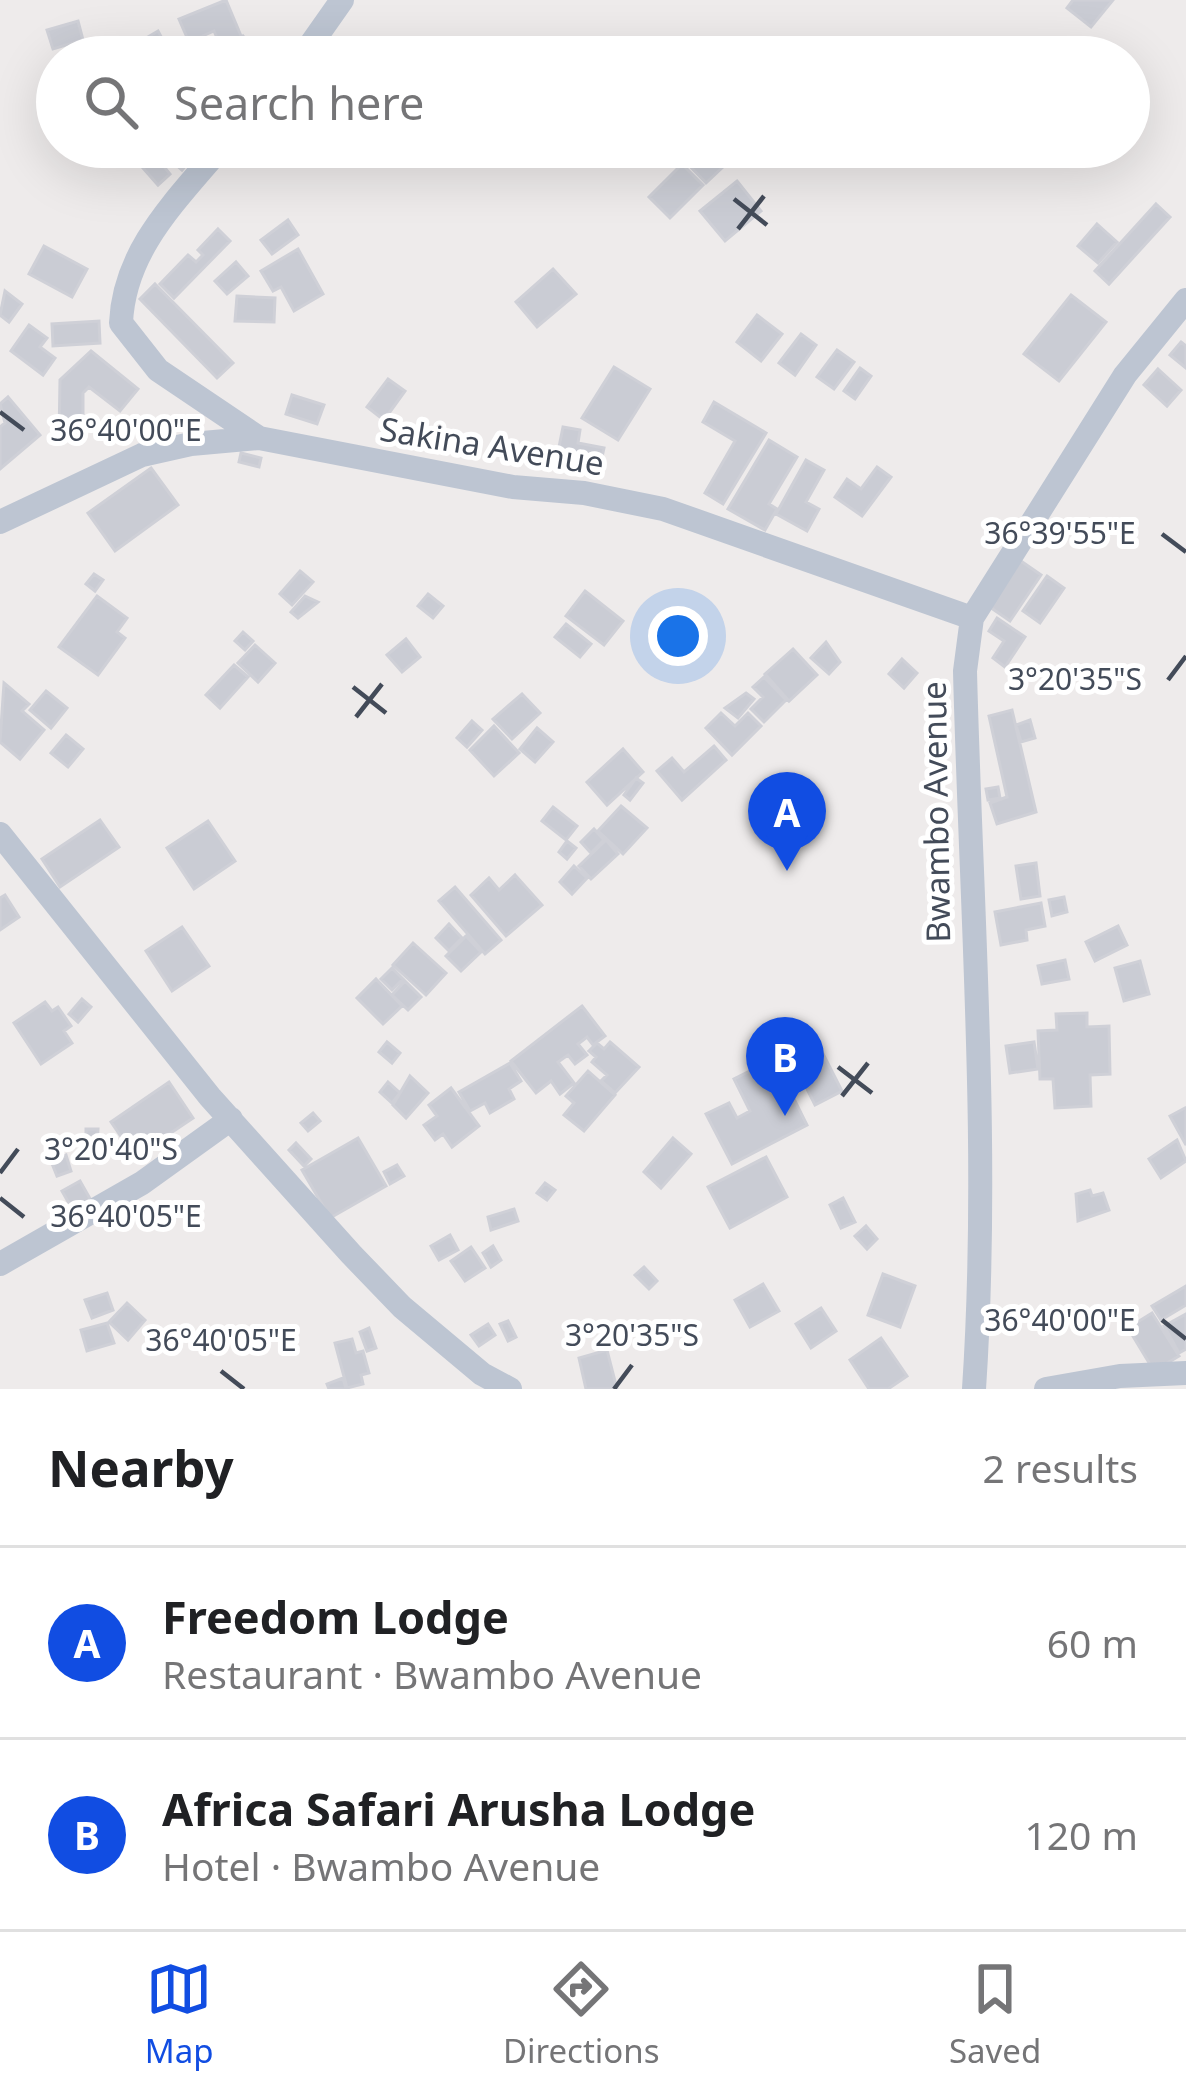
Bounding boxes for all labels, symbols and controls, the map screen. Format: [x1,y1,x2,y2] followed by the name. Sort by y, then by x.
[36,36,1150,168] search box
[78,69,144,135] icon: search
[174,72,424,133] text: Search here
[377,406,607,485] street label: Sakina Avenue
[50,409,202,450] text: 36°40'00"E
[984,512,1136,553] text: 36°39'55"E
[648,606,708,666] your location
[1008,658,1142,699] text: 3°20'35"S
[911,681,960,943] street label: Bwambo Avenue
[748,772,826,871] pin: A
[746,1017,824,1116] pin: B
[44,1128,178,1169] text: 3°20'40"S
[50,1195,202,1236] text: 36°40'05"E
[984,1299,1136,1340] text: 36°40'00"E
[565,1314,699,1355] text: 3°20'35"S
[145,1319,297,1360] text: 36°40'05"E
[48,1432,234,1502] text: Nearby
[983,1441,1138,1494] text: 2 results
[162,1586,509,1647] text: Freedom Lodge
[74,1616,101,1669] text: A
[1047,1616,1138,1669] text: 60 m
[162,1647,702,1700] text: Restaurant · Bwambo Avenue
[162,1778,755,1839] text: Africa Safari Arusha Lodge
[74,1808,100,1861] text: B
[1024,1808,1138,1861] text: 120 m
[162,1839,600,1892] text: Hotel · Bwambo Avenue
[145,1956,213,2073] tab: Map
[503,1956,660,2073] tab: Directions
[949,1956,1041,2073] tab: Saved

